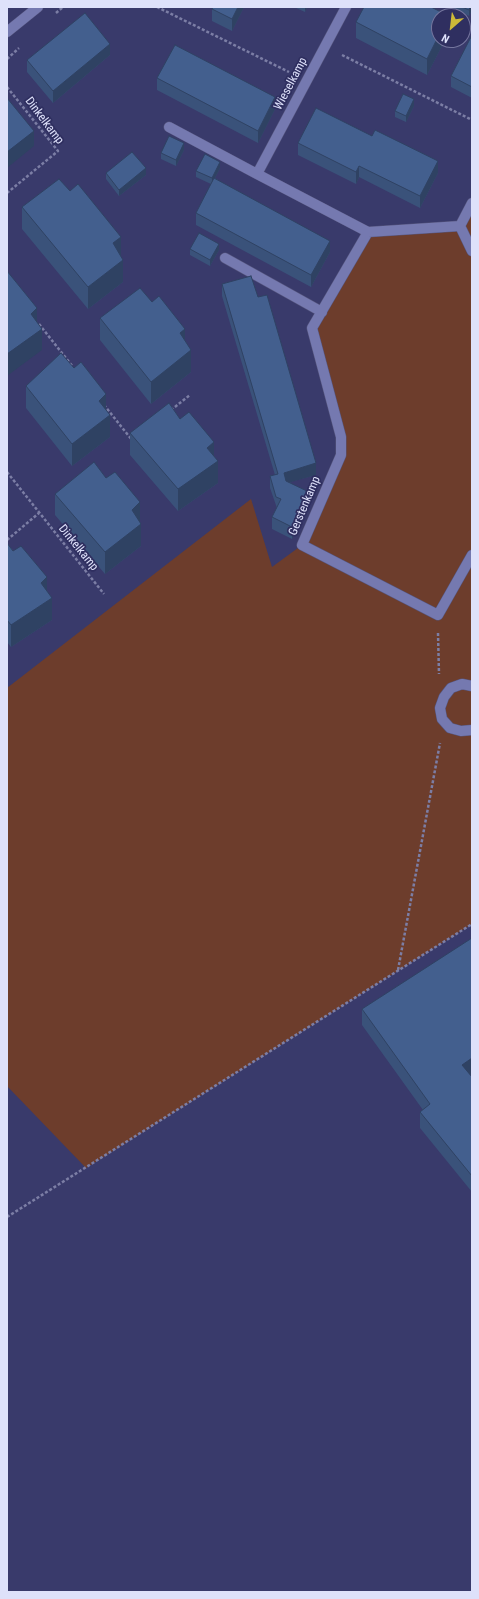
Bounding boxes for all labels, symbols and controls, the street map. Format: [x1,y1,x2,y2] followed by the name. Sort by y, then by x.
[431,8,471,48] north arrow
[440,31,452,45] text: N
[271,55,311,113] street label: Wieselkamp
[22,95,66,147] street label: Dinkelkamp
[286,474,324,538] street label: Gerstenkamp
[55,522,101,574] street label: Dinkelkamp

